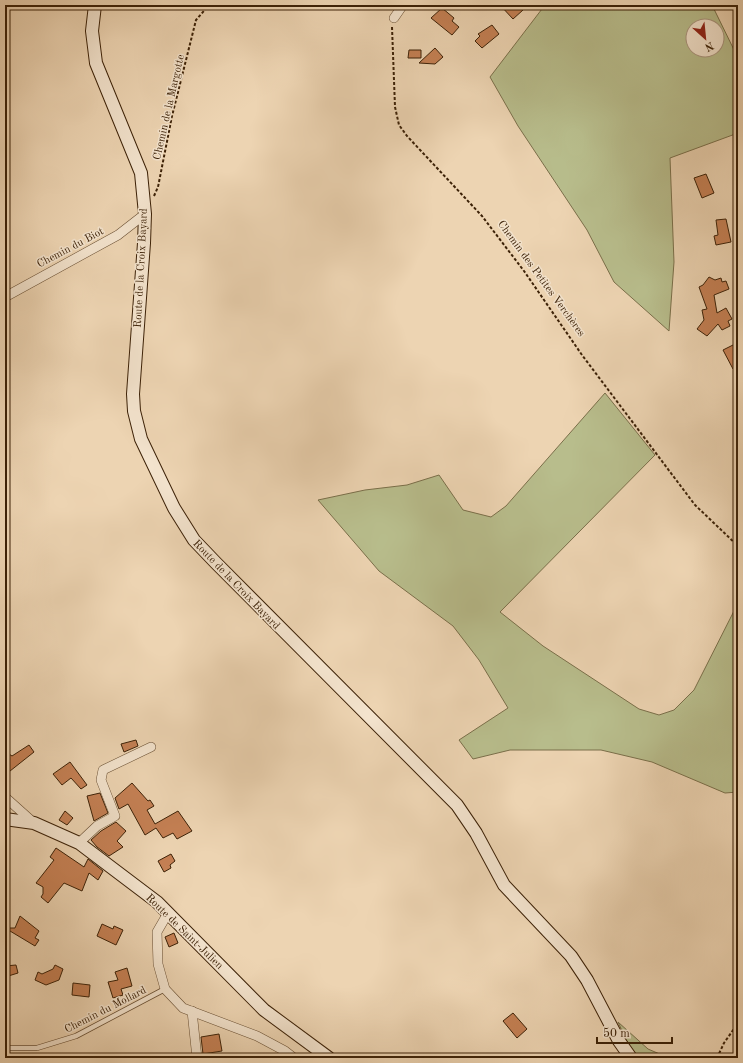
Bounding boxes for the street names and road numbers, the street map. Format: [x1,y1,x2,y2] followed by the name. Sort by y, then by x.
[152,54,187,161] street label: Chemin de la Margotte
[133,208,150,328] street label: Route de la Croix Bayard
[495,219,587,339] street label: Chemin des Petites Verchères
[36,226,106,270] street label: Chemin du Biot
[190,538,282,632] street label: Route de la Croix Bayard
[143,892,225,972] street label: Route de Saint-Julien
[63,985,149,1036] street label: Chemin du Mollard

